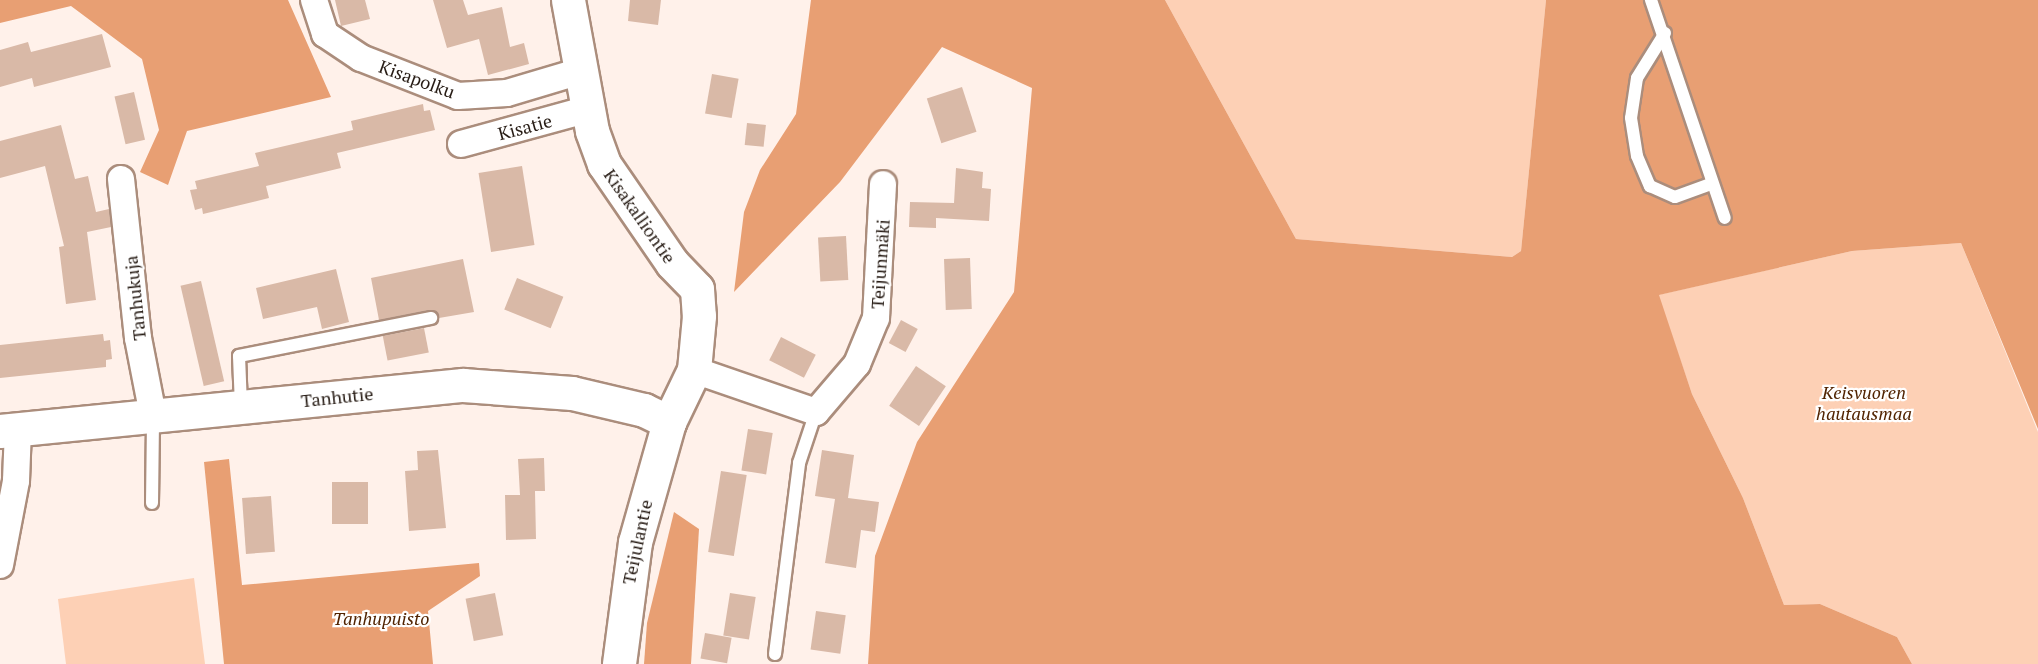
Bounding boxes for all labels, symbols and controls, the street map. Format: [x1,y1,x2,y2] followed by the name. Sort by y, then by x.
[376,55,458,103] street label: Kisapolku
[496,109,554,145] street label: Kisatie
[600,165,680,267] street label: Kisakalliontie
[866,218,894,310] street label: Teijunmäki
[120,255,150,341] street label: Tanhukuja
[300,382,374,412] street label: Tanhutie
[1816,382,1912,424] park label: Keisvuoren hautausmaa
[617,498,657,586] street label: Teijulantie
[333,607,429,629] park label: Tanhupuisto

